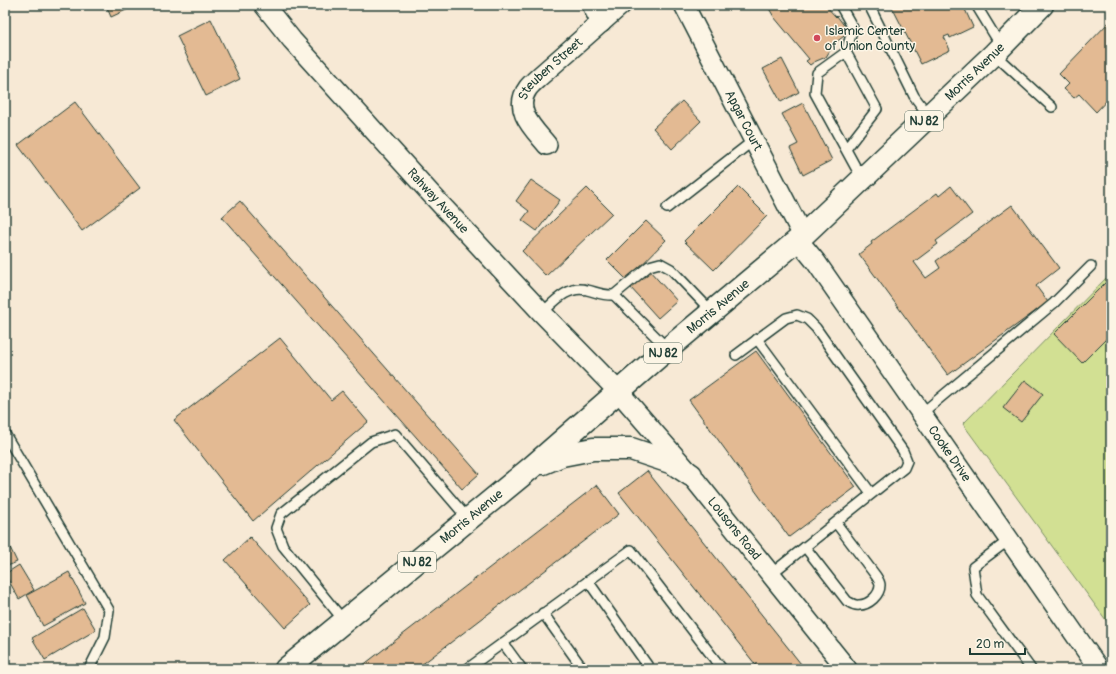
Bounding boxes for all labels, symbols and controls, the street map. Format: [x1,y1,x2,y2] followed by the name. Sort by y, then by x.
[825,23,915,54] place label: Islamic Center of Union County
[812,33,822,43] marker: Islamic Center of Union County
[515,34,586,102] street label: Steuben Street
[942,39,1009,104] street label: Morris Avenue
[721,88,766,154] street label: Apgar Court
[905,111,943,131] road number: NJ 82
[404,165,472,237] street label: Rahway Avenue
[684,276,753,337] street label: Morris Avenue
[644,343,682,363] road number: NJ 82
[924,423,975,485] street label: Cooke Drive
[437,486,507,547] street label: Morris Avenue
[704,494,764,563] street label: Lousons Road
[398,552,436,572] road number: NJ 82
[970,630,1025,656] scale bar
[976,637,1005,652] text: 20 m

